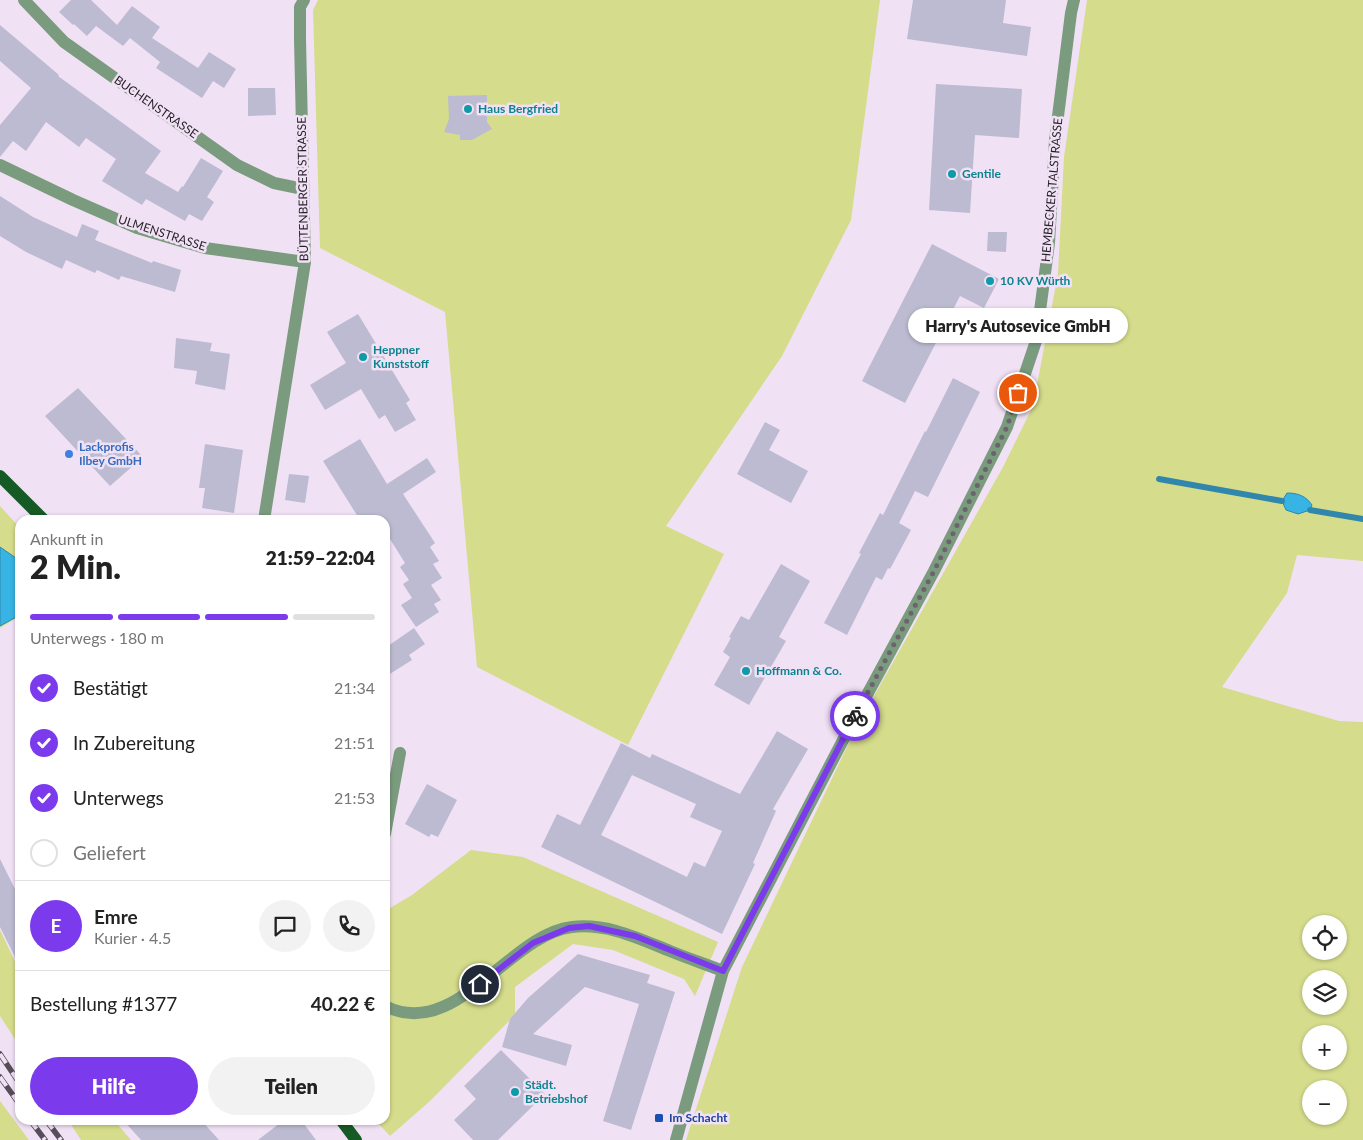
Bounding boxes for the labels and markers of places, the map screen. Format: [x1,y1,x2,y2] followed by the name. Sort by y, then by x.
[478,101,558,116] place label: Haus Bergfried
[462,103,474,115] marker: Haus Bergfried
[962,166,1001,181] place label: Gentile
[946,168,958,180] marker: Gentile
[1000,273,1071,288] place label: 10 KV Würth
[984,275,996,287] marker: 10 KV Würth
[908,308,1128,343] callout: Harry's Autosevice GmbH
[373,342,430,371] place label: Heppner Kunststoff
[357,351,369,363] marker: Heppner Kunststoff
[997,372,1039,414] pin
[79,439,142,468] place label: Lackprofis Ilbey GmbH
[63,448,75,460] marker: Lackprofis Ilbey GmbH
[756,663,842,678] place label: Hoffmann & Co.
[740,665,752,677] marker: Hoffmann & Co.
[459,963,501,1005] pin
[525,1077,588,1106] place label: Städt. Betriebshof
[509,1086,521,1098] marker: Städt. Betriebshof
[669,1110,728,1125] place label: Im Schacht
[653,1112,665,1124] marker: Im Schacht

